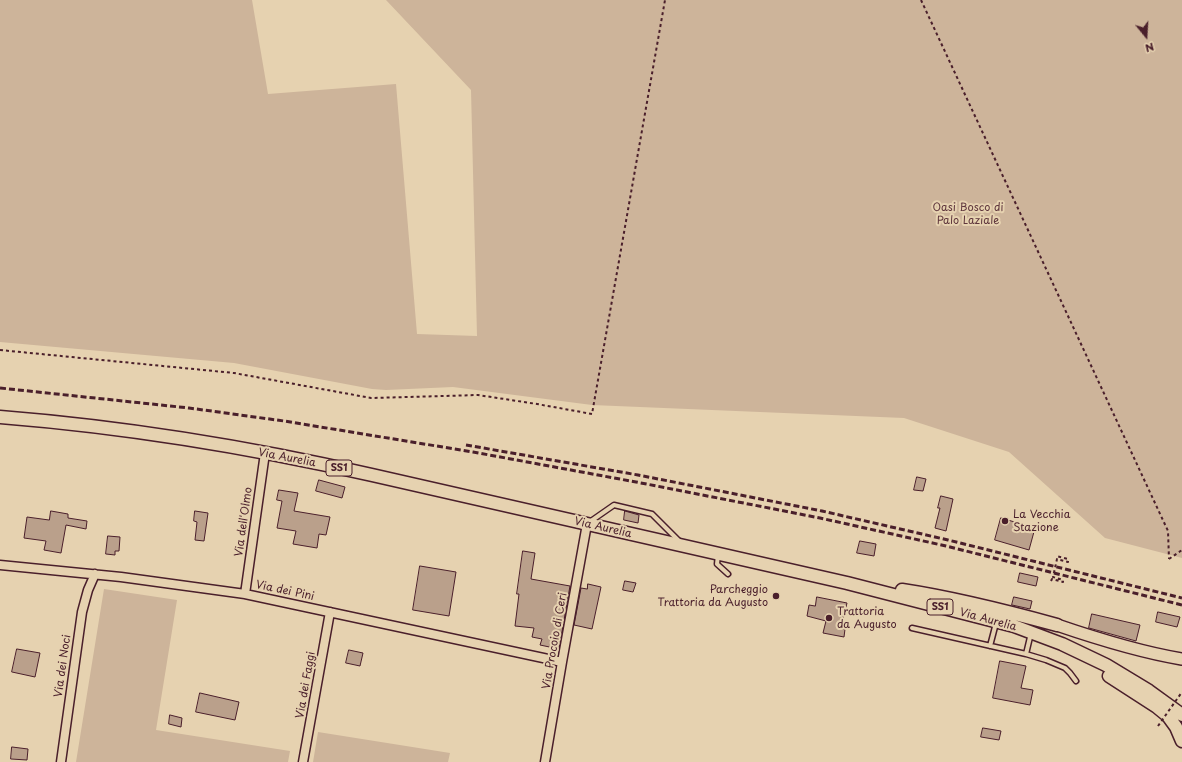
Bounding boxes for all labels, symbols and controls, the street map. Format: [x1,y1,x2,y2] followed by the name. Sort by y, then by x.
[1126,16,1166,56] north arrow
[1143,38,1157,57] text: N
[933,201,1003,227] park label: Oasi Bosco di Palo Laziale
[257,446,317,470] street label: Via Aurelia
[326,460,352,476] road number: SS1
[233,486,255,558] street label: Via dell'Olmo
[1013,508,1070,534] place label: La Vecchia Stazione
[573,515,633,541] street label: Via Aurelia
[1000,516,1010,526] marker: La Vecchia Stazione
[255,578,315,604] street label: Via dei Pini
[658,583,768,609] place label: Parcheggio Trattoria da Augusto
[771,591,781,601] marker: Parcheggio Trattoria da Augusto
[540,592,570,690] street label: Via Procoio di Ceri
[927,599,953,615] road number: SS1
[837,605,897,631] place label: Trattoria da Augusto
[958,606,1018,634] street label: Via Aurelia
[824,613,834,623] marker: Trattoria da Augusto
[52,634,74,698] street label: Via dei Noci
[294,650,318,720] street label: Via dei Faggi

